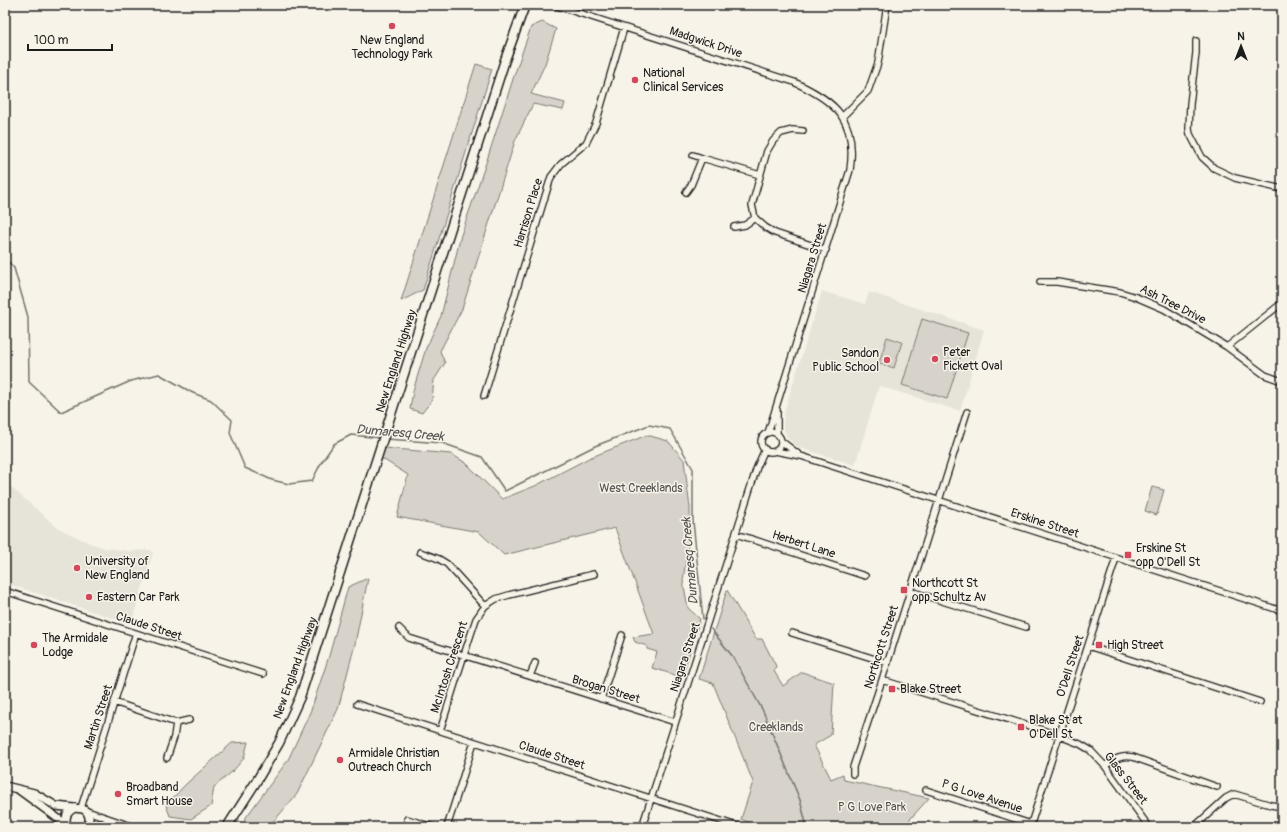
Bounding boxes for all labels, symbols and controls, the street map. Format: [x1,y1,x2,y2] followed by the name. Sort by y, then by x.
[387,21,397,31] marker: New England Technology Park
[668,24,744,61] street label: Madgwick Drive
[28,26,112,52] scale bar
[1221,26,1261,66] north arrow
[1237,30,1245,43] text: N
[34,33,69,48] text: 100 m
[351,33,433,62] place label: New England Technology Park
[643,66,724,95] place label: National Clinical Services
[630,75,640,85] marker: National Clinical Services
[511,176,546,250] street label: Harrison Place
[795,221,830,295] street label: Niagara Street
[1137,281,1208,327] street label: Ash Tree Drive
[373,308,420,415] street label: New England Highway
[943,345,1003,374] place label: Peter Pickett Oval
[812,346,879,375] place label: Sandon Public School
[930,354,940,364] marker: Peter Pickett Oval
[882,355,892,365] marker: Sandon Public School
[355,421,446,445] water label: Dumaresq Creek
[599,481,683,496] park label: West Creeklands
[1009,505,1081,542] street label: Erskine Street
[678,515,702,605] water label: Dumaresq Creek
[770,527,837,562] street label: Herbert Lane
[1136,541,1200,570] place label: Erskine St opp O'Dell St
[1123,550,1133,560] marker: Erskine St opp O'Dell St
[85,554,150,583] place label: University of New England
[72,563,82,573] marker: University of New England
[912,576,986,605] place label: Northcott St opp Schultz Av
[899,585,909,595] marker: Northcott St opp Schultz Av
[97,590,180,605] place label: Eastern Car Park
[84,592,94,602] marker: Eastern Car Park
[861,603,902,691] street label: Northcott Street
[114,609,184,644] street label: Claude Street
[270,615,321,721] street label: New England Highway
[428,619,471,715] street label: McIntosh Crescent
[667,620,704,694] street label: Niagara Street
[42,631,108,660] place label: The Armidale Lodge
[1053,633,1088,699] street label: O'Dell Street
[1107,638,1164,653] place label: High Street
[29,640,39,650] marker: The Armidale Lodge
[1094,640,1104,650] marker: High Street
[570,672,642,707] street label: Brogan Street
[900,682,961,697] place label: Blake Street
[81,683,116,751] street label: Martin Street
[887,684,897,694] marker: Blake Street
[1029,713,1082,742] place label: Blake St at O'Dell St
[749,720,804,735] park label: Creeklands
[1016,722,1026,732] marker: Blake St at O'Dell St
[517,738,587,773] street label: Claude Street
[348,746,440,775] place label: Armidale Christian Outreach Church
[1101,749,1151,808] street label: Glass Street
[335,755,345,765] marker: Armidale Christian Outreach Church
[940,776,1024,817] street label: P G Love Avenue
[126,780,192,809] place label: Broadband Smart House
[113,789,123,799] marker: Broadband Smart House
[838,800,906,815] park label: P G Love Park

